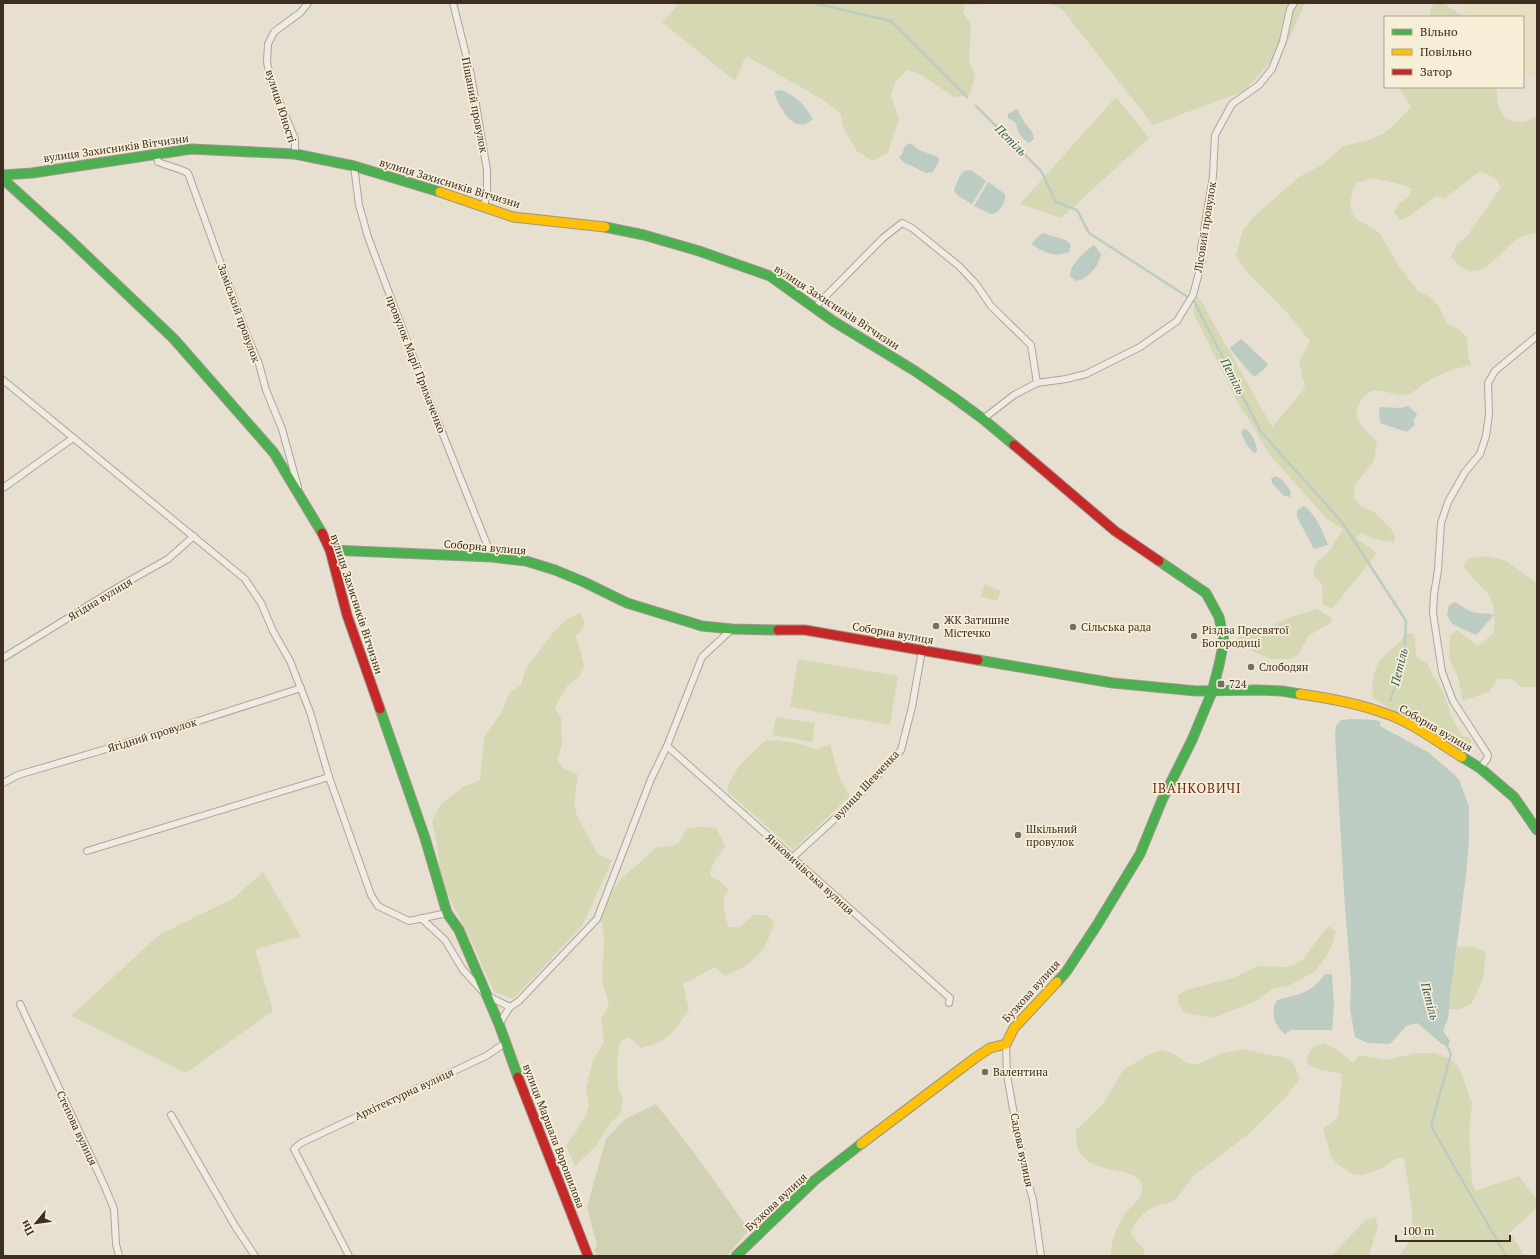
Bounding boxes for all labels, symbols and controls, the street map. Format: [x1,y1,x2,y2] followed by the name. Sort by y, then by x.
[1384,16,1524,88] legend
[1420,24,1458,39] text: Вільно
[1420,44,1472,59] text: Повільно
[459,56,491,154] street label: Піщаний провулок
[1420,64,1452,79] text: Затор
[263,68,299,144] street label: вулиця Юності
[991,120,1030,159] water label: Петіль
[42,131,190,165] street label: вулиця Захисників Вітчизни
[378,155,522,211] street label: вулиця Захисників Вітчизни
[1191,181,1219,274] street label: Лісовий провулок
[772,261,903,353] street label: вулиця Захисників Вітчизни
[215,262,263,364] street label: Заміський провулок
[383,293,449,435] street label: провулок Марії Примаченко
[1217,355,1249,397] water label: Петіль
[328,532,386,676] street label: вулиця Захисників Вітчизни
[443,536,527,558] street label: Соборна вулиця
[65,574,135,624] street label: Ягідна вулиця
[944,613,1010,640] place label: ЖК Затишне Містечко
[851,619,935,647] street label: Соборна вулиця
[1081,620,1152,634] place label: Cільська рада
[931,621,941,631] marker: ЖК Затишне Містечко
[1068,622,1078,632] marker: Cільська рада
[1202,623,1289,650] place label: Різдва Пресвятої Богородиці
[1189,631,1199,641] marker: Різдва Пресвятої Богородиці
[1387,646,1411,688] water label: Петіль
[1259,660,1309,674] place label: Слободян
[1246,662,1256,672] marker: Слободян
[1229,677,1247,691] place label: 724
[1216,679,1226,689] marker: 724
[1397,701,1475,755] street label: Соборна вулиця
[106,715,198,755] street label: Ягідний провулок
[830,747,902,823] street label: вулиця Шевченка
[1153,779,1241,797] district label: ІВАНКОВИЧІ
[1026,822,1078,849] place label: Шкільний провулок
[763,830,857,918] street label: Янковичівська вулиця
[1013,830,1023,840] marker: Шкільний провулок
[999,957,1063,1025] street label: Бузкова вулиця
[1418,980,1442,1022] water label: Петіль
[520,1062,588,1211] street label: вулиця Маршала Ворошилова
[352,1065,456,1123] street label: Архітектурна вулиця
[993,1065,1048,1079] place label: Валентина
[980,1067,990,1077] marker: Валентина
[54,1088,101,1168] street label: Степова вулиця
[1007,1112,1037,1189] street label: Садова вулиця
[742,1170,810,1234] street label: Бузкова вулиця
[16,1203,56,1243] north arrow
[1396,1217,1510,1243] scale bar
[17,1218,37,1238] text: Пн
[1402,1223,1435,1238] text: 100 m

